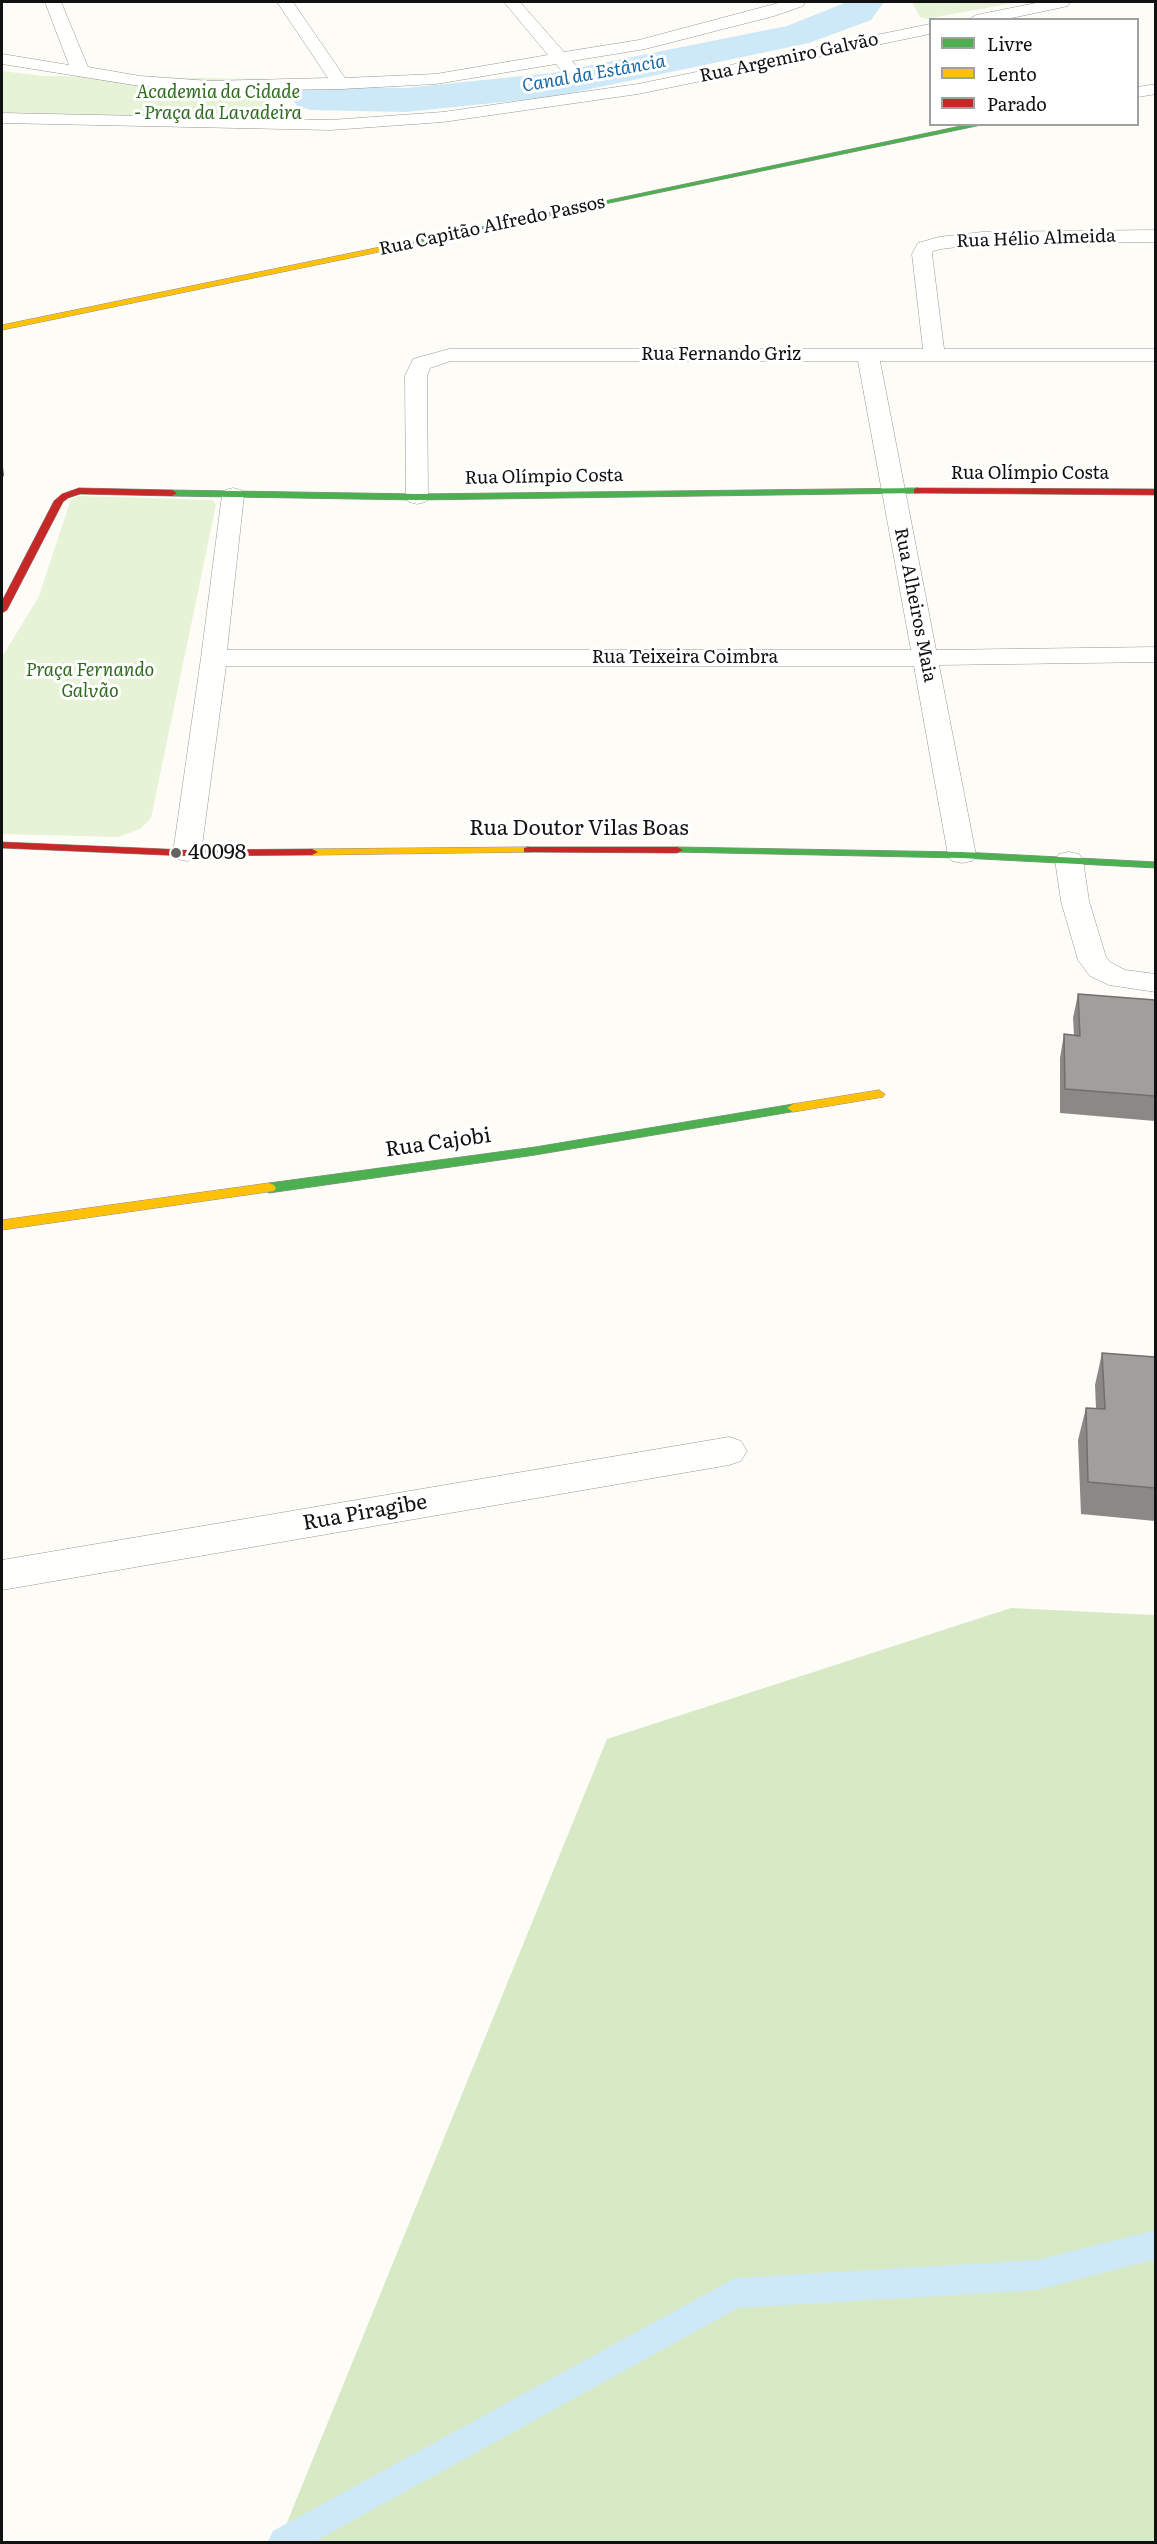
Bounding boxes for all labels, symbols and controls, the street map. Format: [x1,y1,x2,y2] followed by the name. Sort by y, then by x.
[929,18,1139,126] legend
[698,28,880,88] street label: Rua Argemiro Galvão
[987,30,1032,57] text: Livre
[521,51,667,97] water label: Canal da Estância
[987,60,1037,87] text: Lento
[134,82,302,124] park label: Academia da Cidade - Praça da Lavadeira
[987,90,1047,117] text: Parado
[377,192,607,260] street label: Rua Capitão Alfredo Passos
[956,225,1116,253] street label: Rua Hélio Almeida
[641,344,801,366] street label: Rua Fernando Griz
[951,463,1109,485] street label: Rua Olímpio Costa
[465,465,623,489] street label: Rua Olímpio Costa
[889,526,941,684] street label: Rua Alheiros Maia
[592,647,778,669] street label: Rua Teixeira Coimbra
[26,660,154,702] park label: Praça Fernando Galvão
[469,816,689,842] street label: Rua Doutor Vilas Boas
[188,840,246,866] place label: 40098
[169,846,183,860] marker: 40098
[384,1123,492,1163] street label: Rua Cajobi
[301,1490,429,1536] street label: Rua Piragibe

